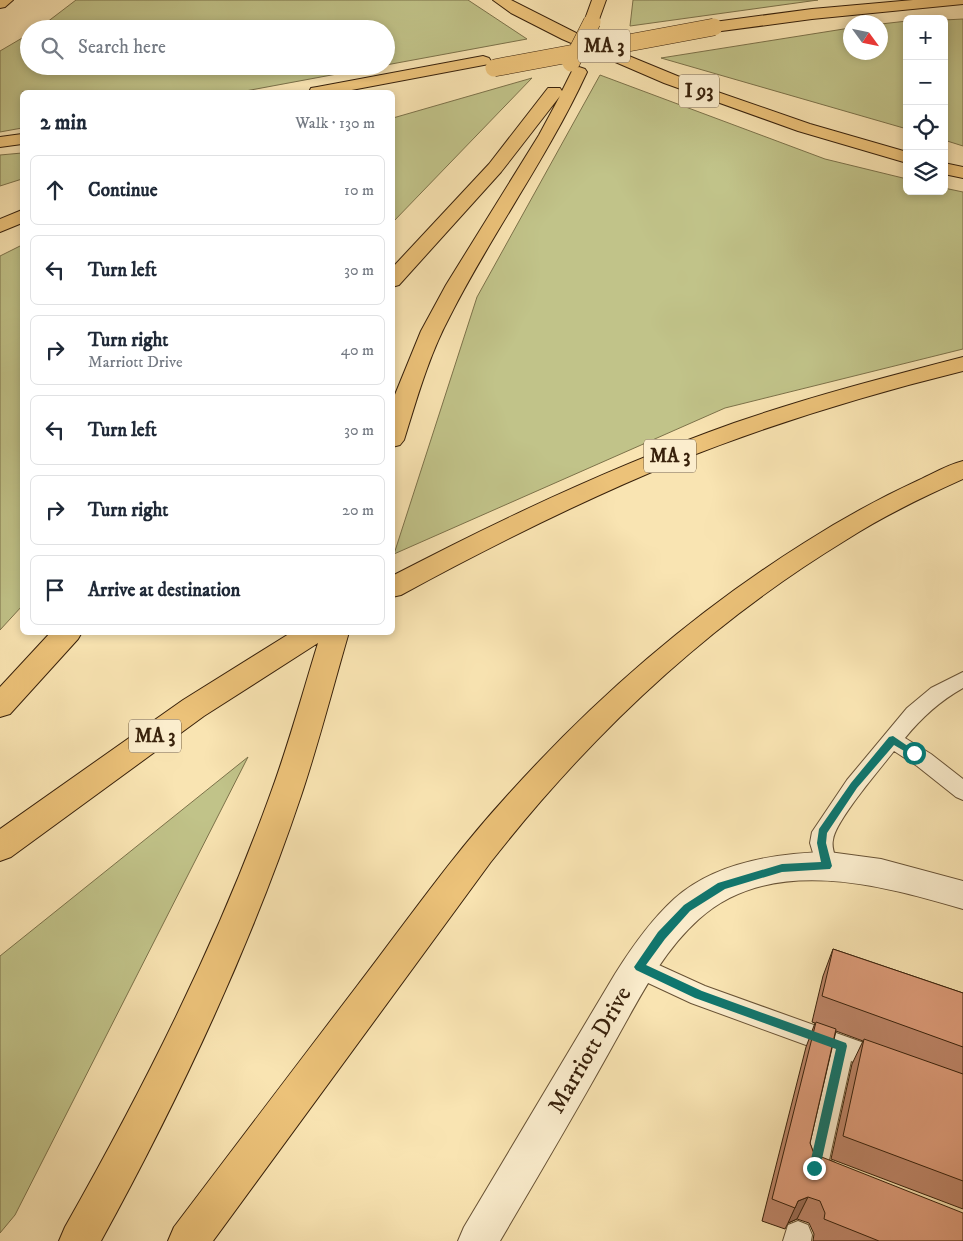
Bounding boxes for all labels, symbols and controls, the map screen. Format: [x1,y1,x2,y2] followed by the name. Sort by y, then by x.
[843,15,888,60] north arrow
[903,15,948,195] map controls
[903,15,948,60] button: +
[20,20,395,75] search box
[578,29,630,62] road number: MA 3
[38,34,66,62] icon: search
[78,36,166,59] text: Search here
[903,60,948,105] button: −
[679,74,719,108] road number: I 93
[903,105,948,150] button: locate
[40,110,87,136] text: 2 min
[295,113,375,133] text: Walk · 130 m
[903,150,948,195] button: layers
[41,176,69,204] icon: ahead
[88,179,158,202] text: Continue
[344,180,374,200] text: 10 m
[41,256,69,284] icon: left
[88,259,157,282] text: Turn left
[344,260,374,280] text: 30 m
[88,329,168,352] text: Turn right
[41,336,69,364] icon: right
[341,340,374,360] text: 40 m
[88,352,183,372] text: Marriott Drive
[41,416,69,444] icon: left
[88,419,157,442] text: Turn left
[344,420,374,440] text: 30 m
[644,440,696,472] road number: MA 3
[41,496,69,524] icon: right
[88,499,168,522] text: Turn right
[342,500,374,520] text: 20 m
[41,576,69,604] icon: arrive
[88,579,240,602] text: Arrive at destination
[129,719,181,752] road number: MA 3
[903,742,926,765] route start
[542,981,638,1119] street label: Marriott Drive
[803,1157,826,1180] route end

